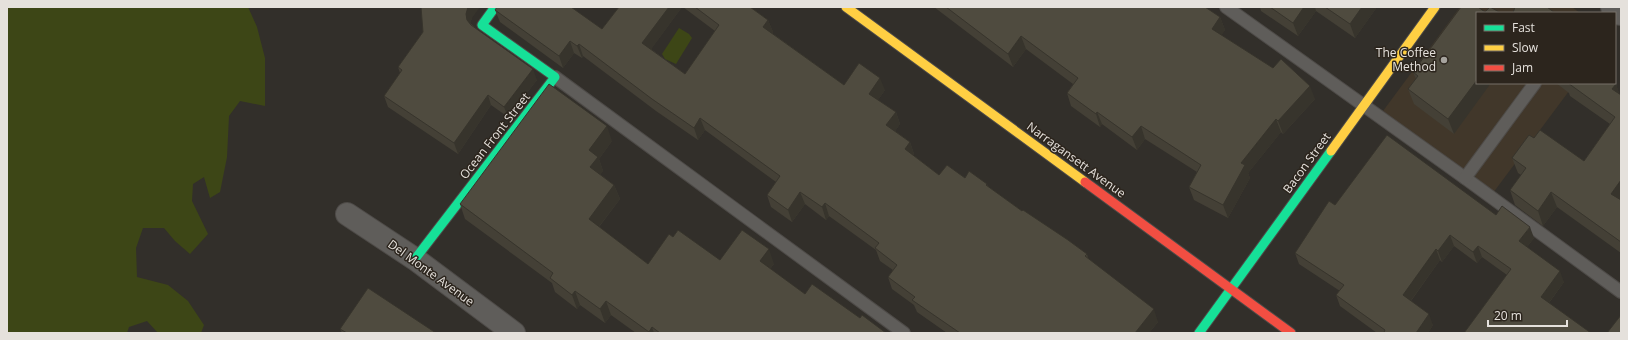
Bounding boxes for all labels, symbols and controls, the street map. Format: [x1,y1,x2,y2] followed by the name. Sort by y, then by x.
[1476,12,1616,84] legend
[1512,19,1535,36] text: Fast
[1512,39,1539,56] text: Slow
[1376,44,1436,75] place label: The Coffee Method
[1439,55,1449,65] marker: The Coffee Method
[1511,59,1533,76] text: Jam
[455,89,534,183] street label: Ocean Front Street
[1023,118,1129,201] street label: Narragansett Avenue
[1279,129,1334,197] street label: Bacon Street
[385,235,478,310] street label: Del Monte Avenue
[1488,302,1567,328] scale bar
[1494,307,1522,324] text: 20 m

